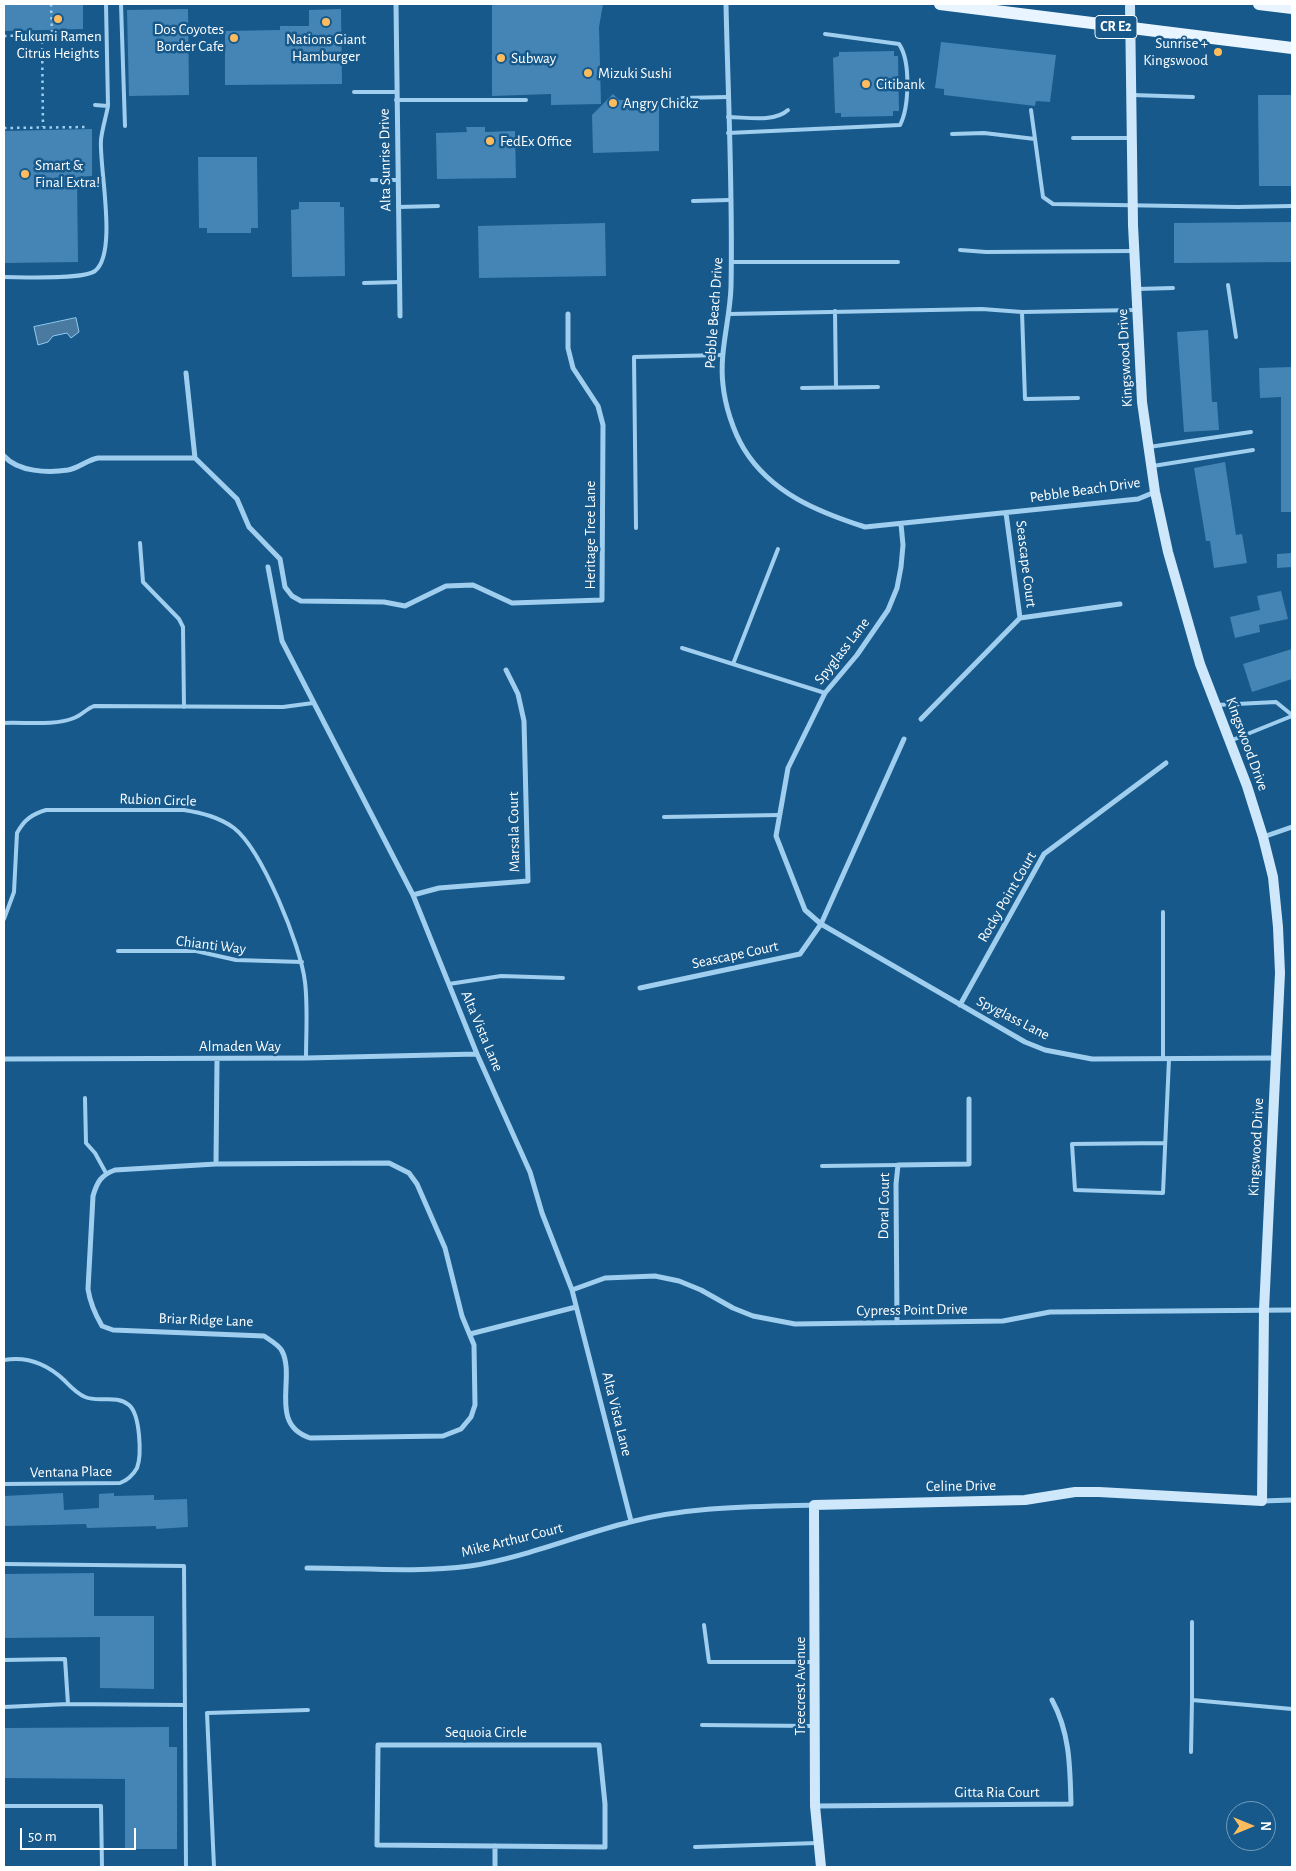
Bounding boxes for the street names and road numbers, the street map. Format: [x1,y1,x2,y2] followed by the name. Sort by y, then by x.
[1095,16,1137,38] road number: CR E2
[375,108,395,212] street label: Alta Sunrise Drive
[701,257,727,369] street label: Pebble Beach Drive
[1113,308,1137,408] street label: Kingswood Drive
[1028,473,1142,507] street label: Pebble Beach Drive
[581,481,599,589] street label: Heritage Tree Lane
[1012,519,1040,609] street label: Seascape Court
[810,614,874,688] street label: Spyglass Lane
[1222,695,1272,793] street label: Kingswood Drive
[119,790,197,810] street label: Rubion Circle
[504,791,524,873] street label: Marsala Court
[974,848,1040,946] street label: Rocky Point Court
[175,932,247,958] street label: Chianti Way
[690,937,780,973] street label: Seascape Court
[457,988,507,1074] street label: Alta Vista Lane
[973,992,1053,1044] street label: Spyglass Lane
[199,1037,281,1055] street label: Almaden Way
[1244,1097,1268,1197] street label: Kingswood Drive
[874,1172,894,1240] street label: Doral Court
[856,1300,968,1320] street label: Cypress Point Drive
[158,1309,254,1331] street label: Briar Ridge Lane
[598,1370,636,1458] street label: Alta Vista Lane
[30,1462,112,1482] street label: Ventana Place
[926,1476,996,1496] street label: Celine Drive
[459,1519,565,1561] street label: Mike Arthur Court
[791,1637,809,1735] street label: Treecrest Avenue
[445,1723,527,1741] street label: Sequoia Circle
[955,1783,1039,1801] street label: Gitta Ria Court

